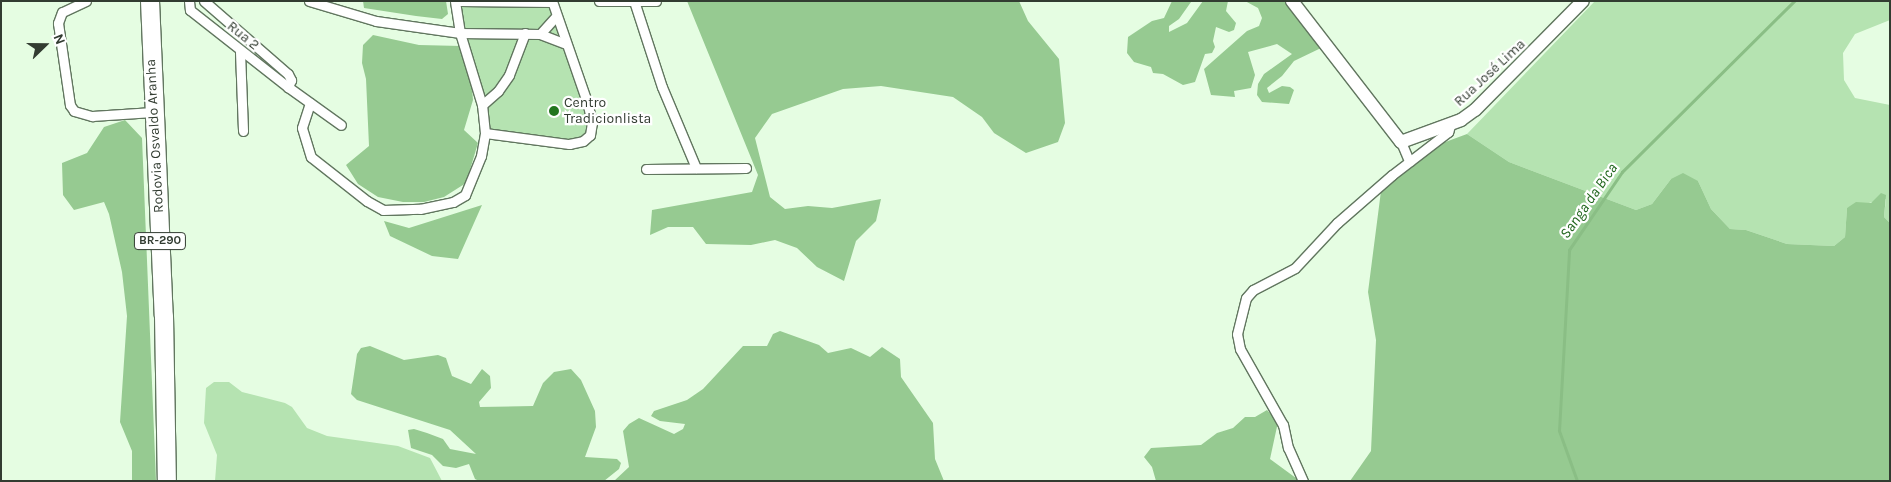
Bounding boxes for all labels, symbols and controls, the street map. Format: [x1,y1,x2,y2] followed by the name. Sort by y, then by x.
[224,18,262,54] street label: Rua 2
[20,20,70,70] north arrow
[50,31,69,47] text: N
[1451,36,1529,110] street label: Rua José Lima
[143,59,167,213] street label: Rodovia Osvaldo Aranha
[564,95,651,128] place label: Centro Tradicionlista
[548,105,560,117] marker: Centro Tradicionlista
[1556,160,1622,242] water label: Sanga da Bica
[134,232,186,250] road number: BR-290

